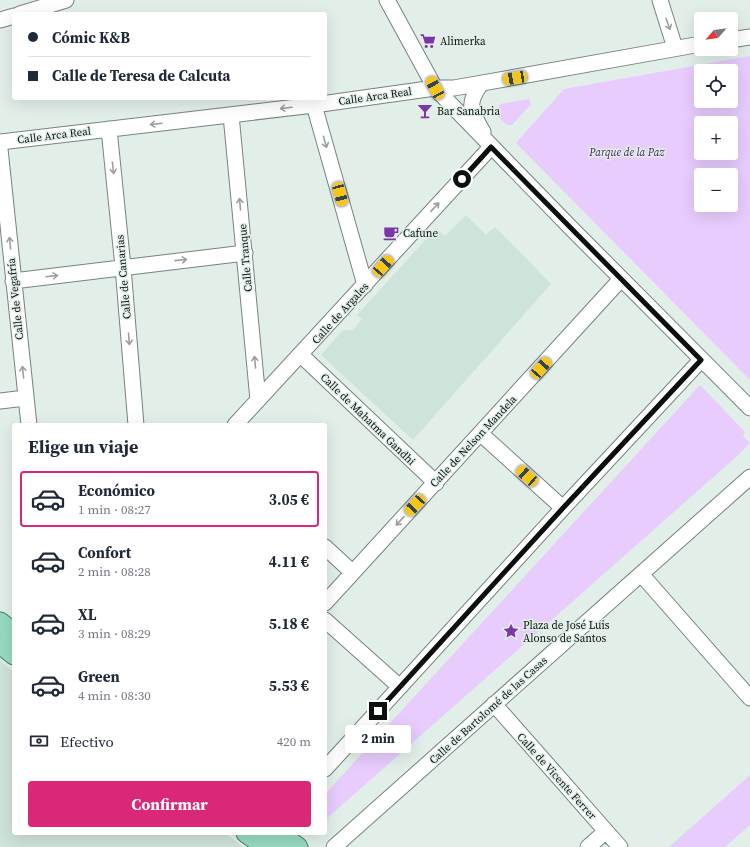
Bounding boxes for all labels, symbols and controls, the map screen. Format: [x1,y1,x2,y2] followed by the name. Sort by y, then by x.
[694,12,738,56] north arrow
[694,12,738,212] map controls
[665,17,672,30] one-way arrow
[52,27,130,48] text: Cómic K&B
[419,32,437,50] supermarket icon: Alimerka
[440,34,486,49] place label: Alimerka
[694,64,738,108] button: locate
[52,65,231,86] text: Calle de Teresa de Calcuta
[502,70,528,86] car
[424,75,446,101] car
[337,84,413,109] street label: Calle Arca Real
[416,102,434,120] bar icon: Bar Sanabria
[279,104,292,112] one-way arrow
[437,104,500,119] place label: Bar Sanabria
[694,116,738,160] button: +
[150,120,163,127] one-way arrow
[16,124,92,147] street label: Calle Arca Real
[322,135,329,148] one-way arrow
[588,145,666,160] park label: Parque de la Paz
[109,161,116,174] one-way arrow
[694,168,738,212] button: −
[453,170,471,188] route start
[331,181,349,207] car
[236,198,244,211] one-way arrow
[431,202,440,212] one-way arrow
[235,223,256,293] street label: Calle Tranque
[382,224,400,242] cafe icon: Cafune
[403,226,438,241] place label: Cafune
[112,234,135,320] street label: Calle de Canarias
[6,237,13,250] one-way arrow
[371,253,395,279] car
[4,257,27,341] street label: Calle de Vegafría
[174,257,187,264] one-way arrow
[45,272,58,280] one-way arrow
[309,279,372,347] street label: Calle de Argales
[126,332,133,345] one-way arrow
[529,355,553,381] car
[251,356,258,369] one-way arrow
[19,366,26,379] one-way arrow
[317,370,418,469] street label: Calle de Mahatma Gandhi
[427,392,520,491] street label: Calle de Nelson Mandela
[28,434,138,459] text: Elige un viaje
[514,464,540,488] car
[78,480,155,501] text: Económico
[30,481,66,517] icon: car
[269,489,309,510] text: 3.05 €
[402,492,428,518] car
[78,501,151,518] text: 1 min · 08:27
[395,516,404,527] one-way arrow
[78,542,131,563] text: Confort
[30,543,66,579] icon: car
[269,551,309,572] text: 4.11 €
[78,563,151,580] text: 2 min · 08:28
[78,604,97,625] text: XL
[30,605,66,641] icon: car
[269,613,309,634] text: 5.18 €
[523,618,610,646] place label: Plaza de José Luis Alonso de Santos
[502,622,520,640] place icon: Plaza de José Luis Alonso de Santos
[78,625,151,642] text: 3 min · 08:29
[426,653,551,768] street label: Calle de Bartolomé de las Casas
[78,666,120,687] text: Green
[30,667,66,703] icon: car
[269,675,309,696] text: 5.53 €
[78,687,151,704] text: 4 min · 08:30
[369,702,387,720] route end
[345,725,411,753] callout: 2 min
[28,730,50,752] icon: cash
[361,730,395,747] text: 2 min
[514,730,600,823] street label: Calle de Vicente Ferrer
[60,731,114,752] text: Efectivo
[277,733,311,750] text: 420 m
[28,781,311,827] button: Confirmar

